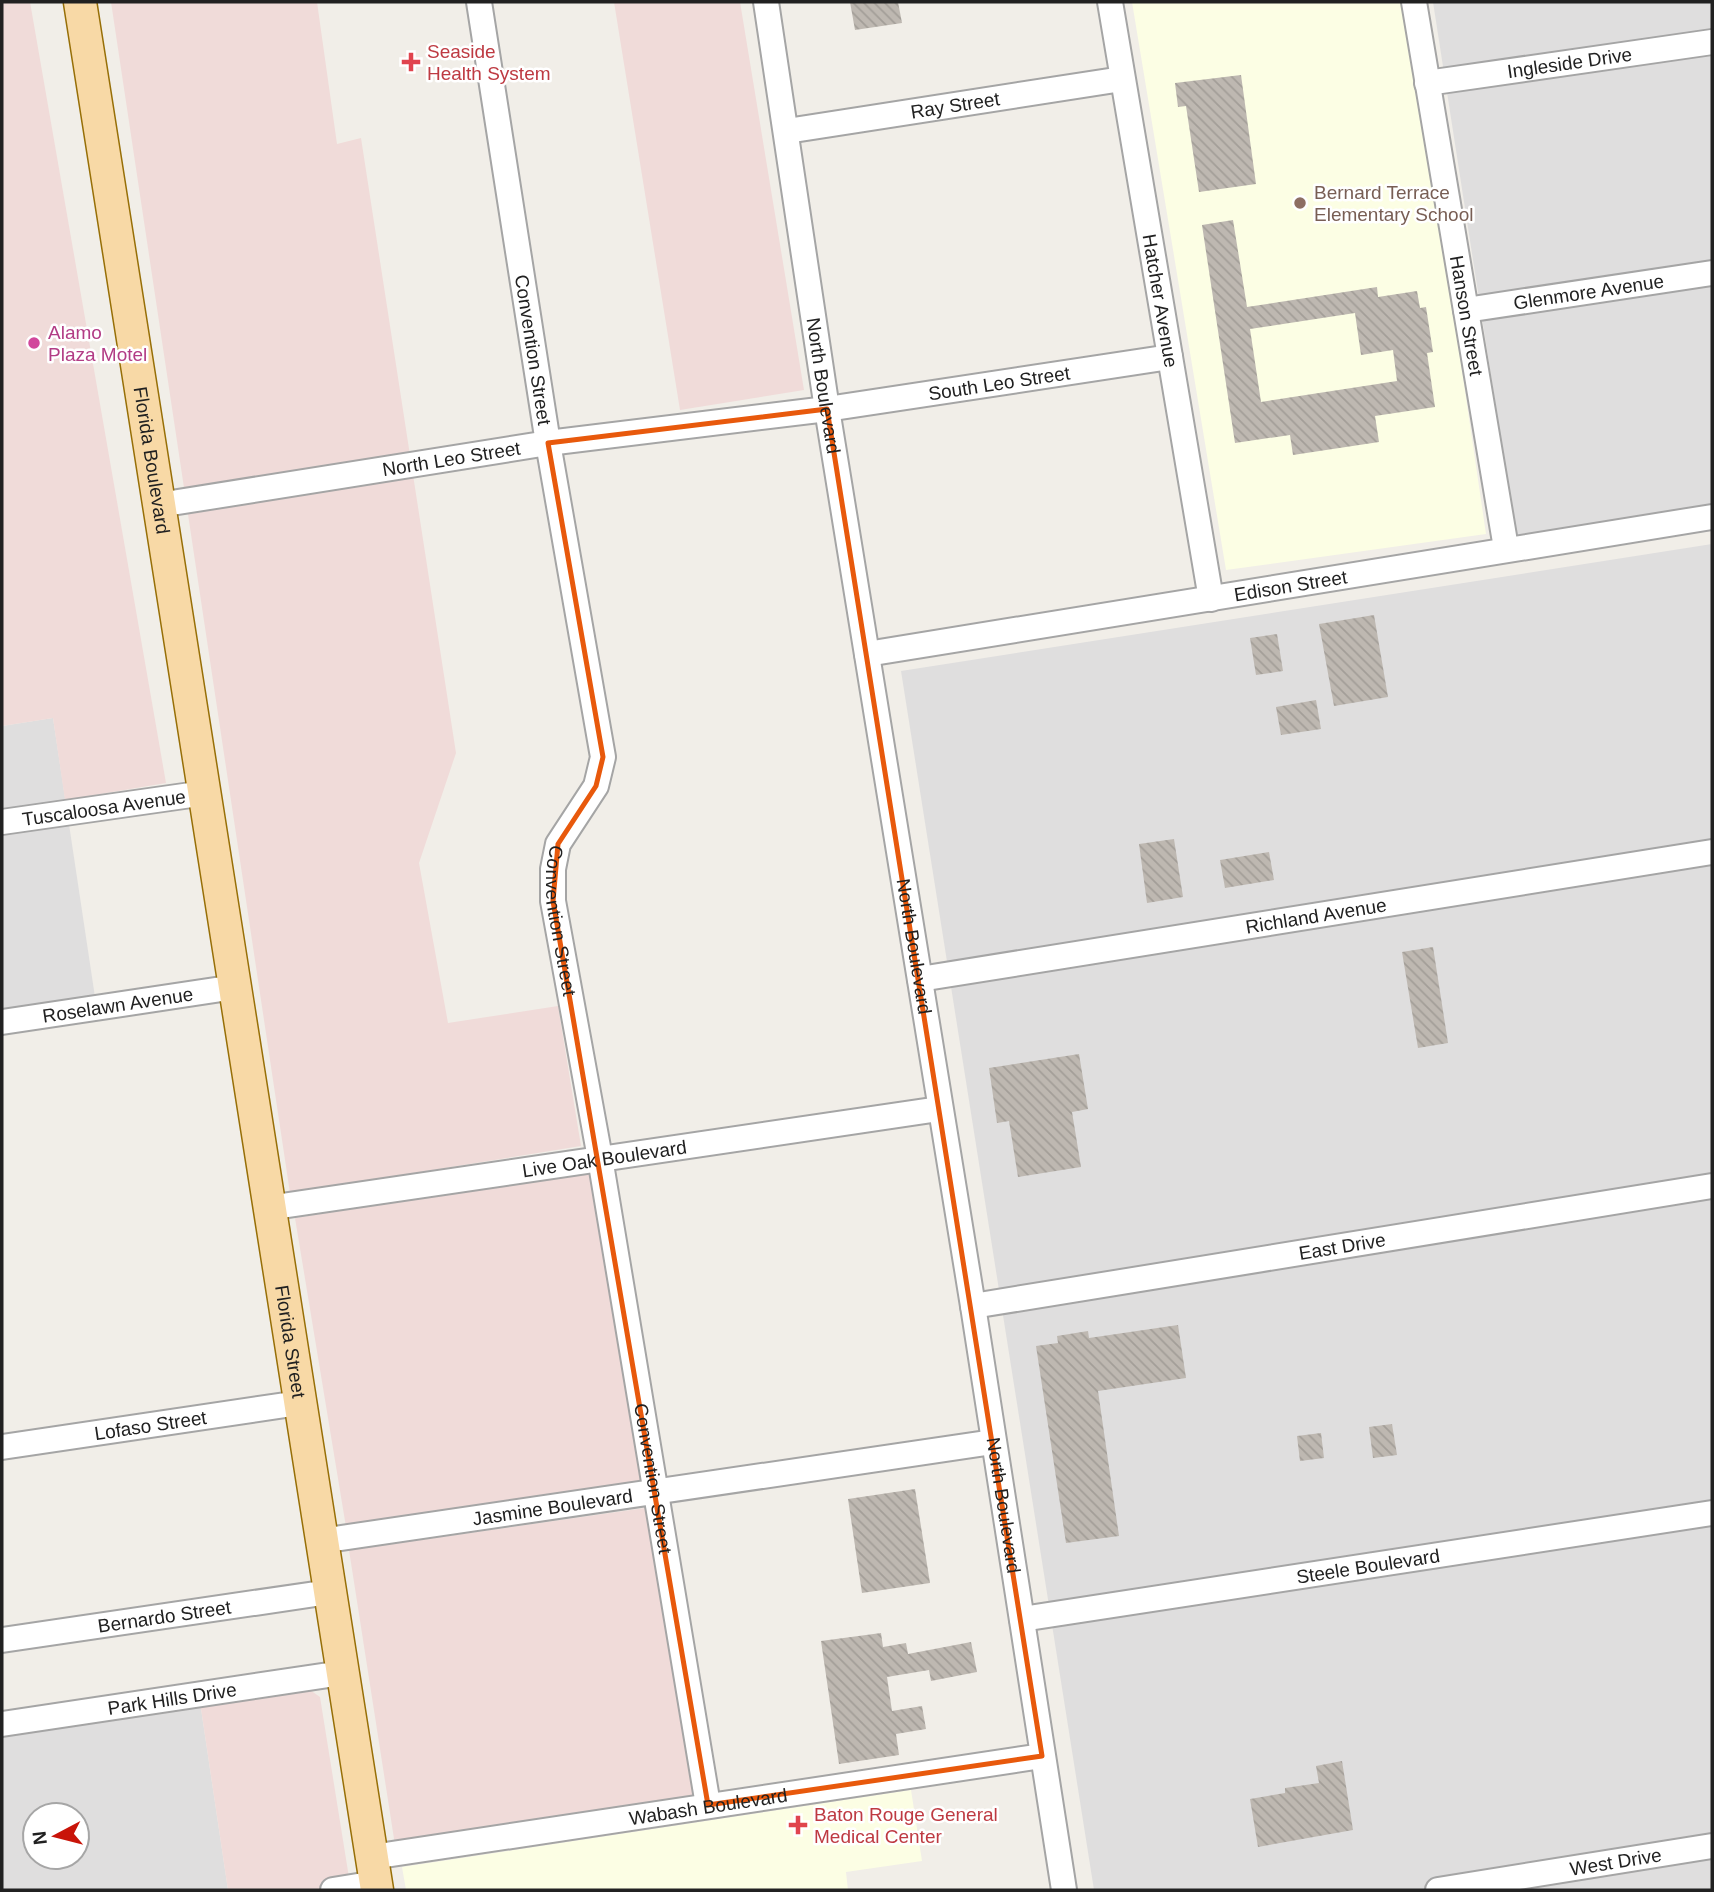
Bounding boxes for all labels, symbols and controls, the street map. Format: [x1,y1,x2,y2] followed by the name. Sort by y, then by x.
[427,41,551,84] place label: Seaside Health System
[1506,44,1633,82] street label: Ingleside Drive
[401,52,421,72] marker: Seaside Health System
[909,88,1002,123] street label: Ray Street
[1314,182,1473,225] place label: Bernard Terrace Elementary School
[1292,195,1308,211] marker: Bernard Terrace Elementary School
[1138,233,1182,369] street label: Hatcher Avenue
[1446,254,1487,378] street label: Hanson Street
[1512,270,1665,314] street label: Glenmore Avenue
[511,273,555,427] street label: Convention Street
[802,316,844,455] street label: North Boulevard
[48,322,147,365] place label: Alamo Plaza Motel
[26,335,42,351] marker: Alamo Plaza Motel
[927,362,1072,404] street label: South Leo Street
[130,385,174,536] street label: Florida Boulevard
[381,437,523,480] street label: North Leo Street
[1233,566,1349,605] street label: Edison Street
[21,786,187,830] street label: Tuscaloosa Avenue
[542,843,580,998] street label: Convention Street
[893,877,935,1016] street label: North Boulevard
[1244,894,1388,938] street label: Richland Avenue
[41,983,194,1027] street label: Roselawn Avenue
[521,1136,688,1181] street label: Live Oak Boulevard
[1297,1229,1387,1264] street label: East Drive
[271,1284,310,1400] street label: Florida Street
[630,1402,676,1556] street label: Convention Street
[93,1407,209,1444] street label: Lofaso Street
[983,1436,1025,1575] street label: North Boulevard
[471,1485,634,1530] street label: Jasmine Boulevard
[1295,1545,1441,1588] street label: Steele Boulevard
[96,1596,233,1637] street label: Bernardo Street
[106,1679,238,1719] street label: Park Hills Drive
[628,1785,789,1829] street label: Wabash Boulevard
[21,1801,91,1871] north arrow
[814,1804,998,1847] place label: Baton Rouge General Medical Center
[788,1815,808,1835] marker: Baton Rouge General Medical Center
[28,1830,51,1846] text: N
[1568,1844,1663,1880] street label: West Drive

